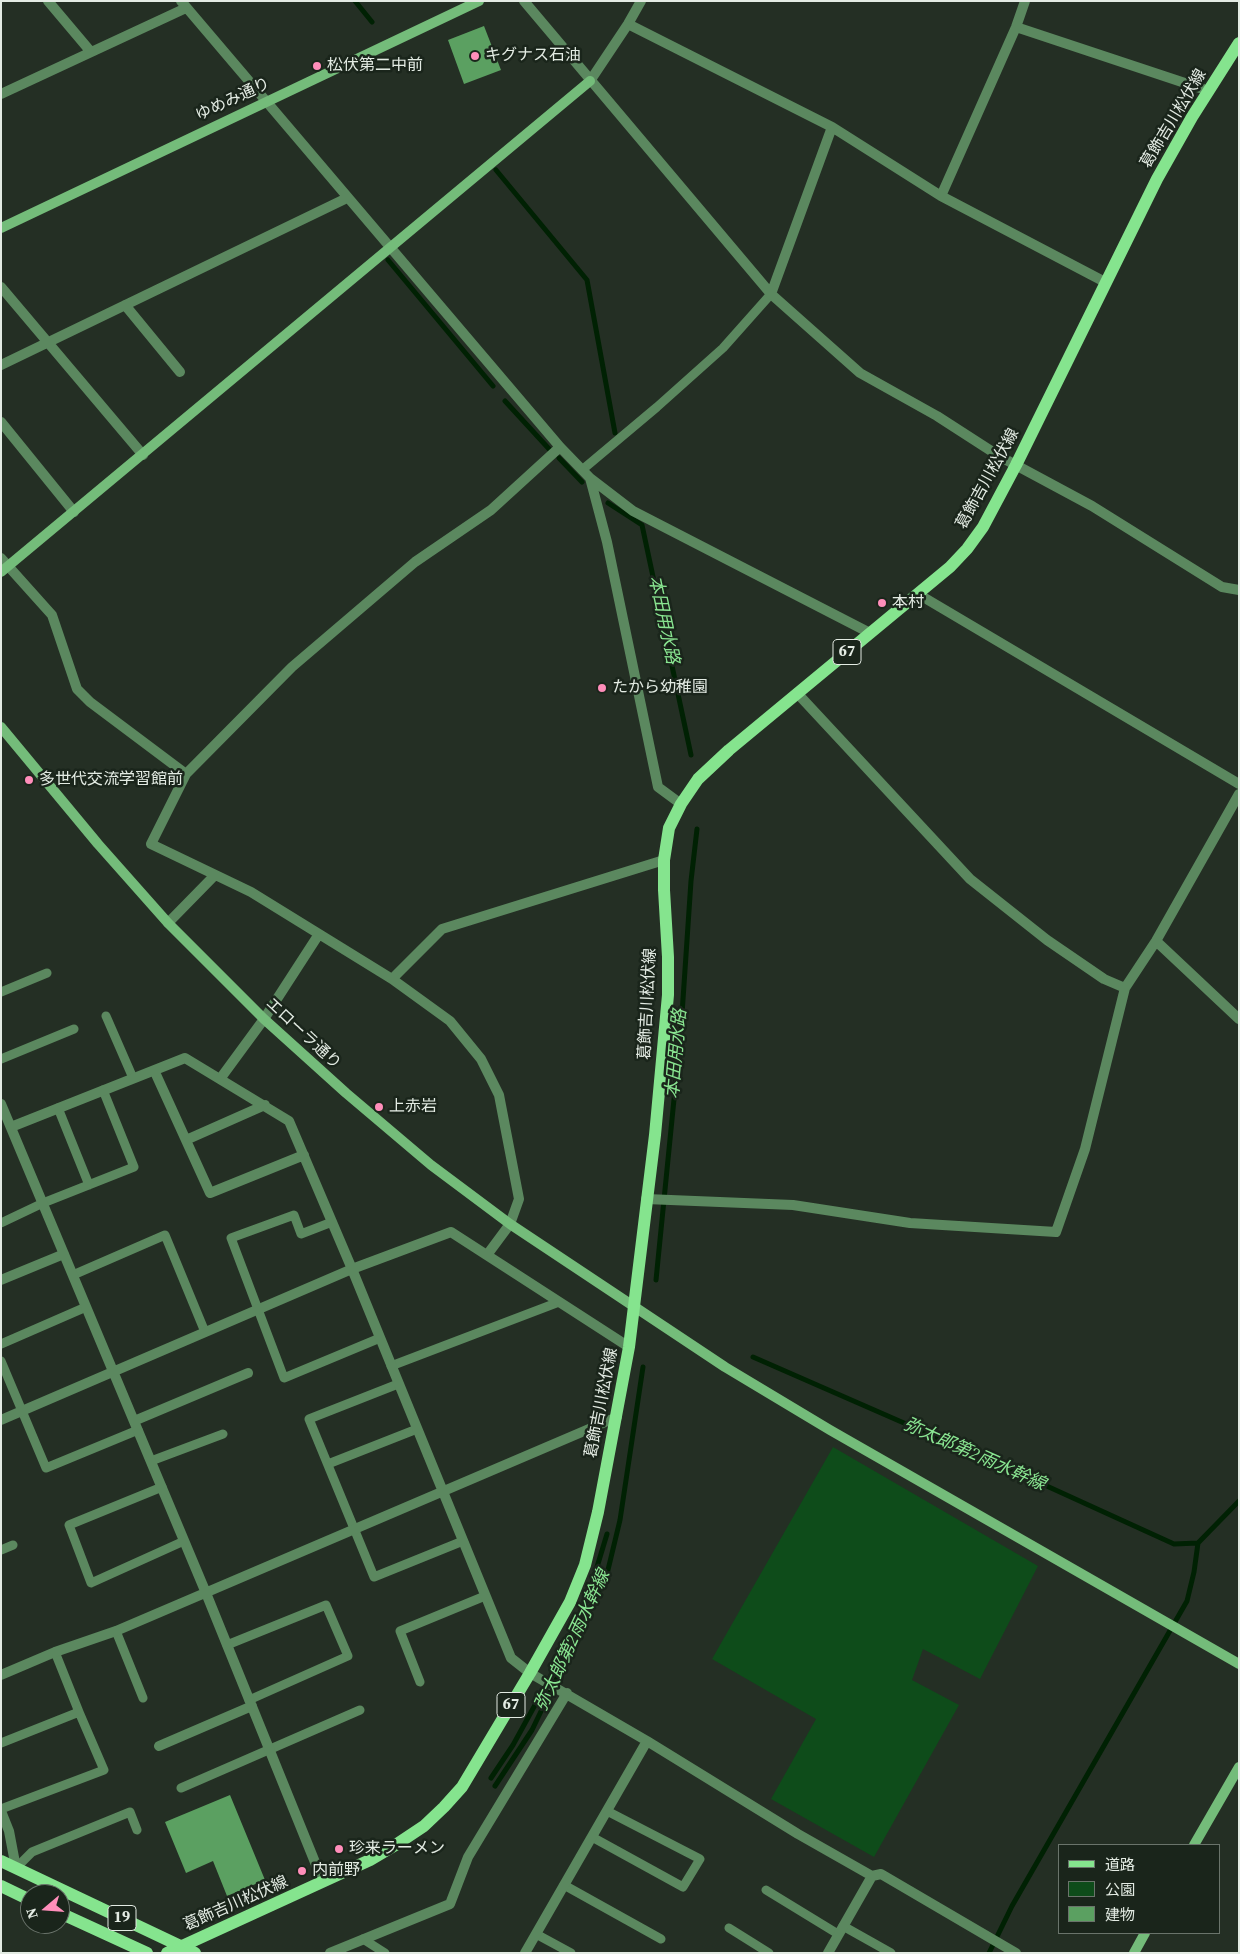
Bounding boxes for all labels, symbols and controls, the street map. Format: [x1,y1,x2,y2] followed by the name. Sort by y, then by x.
[485,46,581,66] place label: キグナス石油
[469,50,481,62] marker: キグナス石油
[327,56,423,76] place label: 松伏第二中前
[311,60,323,72] marker: 松伏第二中前
[1137,66,1211,172] street label: 葛飾吉川松伏線
[193,74,273,126] street label: ゆめみ通り
[952,425,1024,533] street label: 葛飾吉川松伏線
[643,574,683,666] water label: 本田用水路
[892,593,924,613] place label: 本村
[876,597,888,609] marker: 本村
[833,640,861,664] road number: 67
[612,678,708,698] place label: たから幼稚園
[596,682,608,694] marker: たから幼稚園
[39,770,183,790] place label: 多世代交流学習館前
[23,774,35,786] marker: 多世代交流学習館前
[635,948,661,1060] street label: 葛飾吉川松伏線
[261,994,345,1074] street label: エローラ通り
[662,1008,692,1100] water label: 本田用水路
[389,1097,437,1117] place label: 上赤岩
[373,1101,385,1113] marker: 上赤岩
[582,1346,622,1460] street label: 葛飾吉川松伏線
[900,1414,1048,1496] water label: 弥太郎第2雨水幹線
[531,1567,615,1715] water label: 弥太郎第2雨水幹線
[497,1692,525,1718] road number: 67
[349,1839,445,1859] place label: 珍来ラーメン
[333,1843,345,1855] marker: 珍来ラーメン
[1058,1844,1220,1934] legend
[1105,1854,1135,1875] text: 道路
[312,1861,360,1881] place label: 内前野
[296,1865,308,1877] marker: 内前野
[181,1872,291,1936] street label: 葛飾吉川松伏線
[1105,1879,1135,1900] text: 公園
[20,1884,70,1934] north arrow
[1105,1904,1135,1925] text: 建物
[21,1905,43,1921] text: N
[108,1906,136,1930] road number: 19

